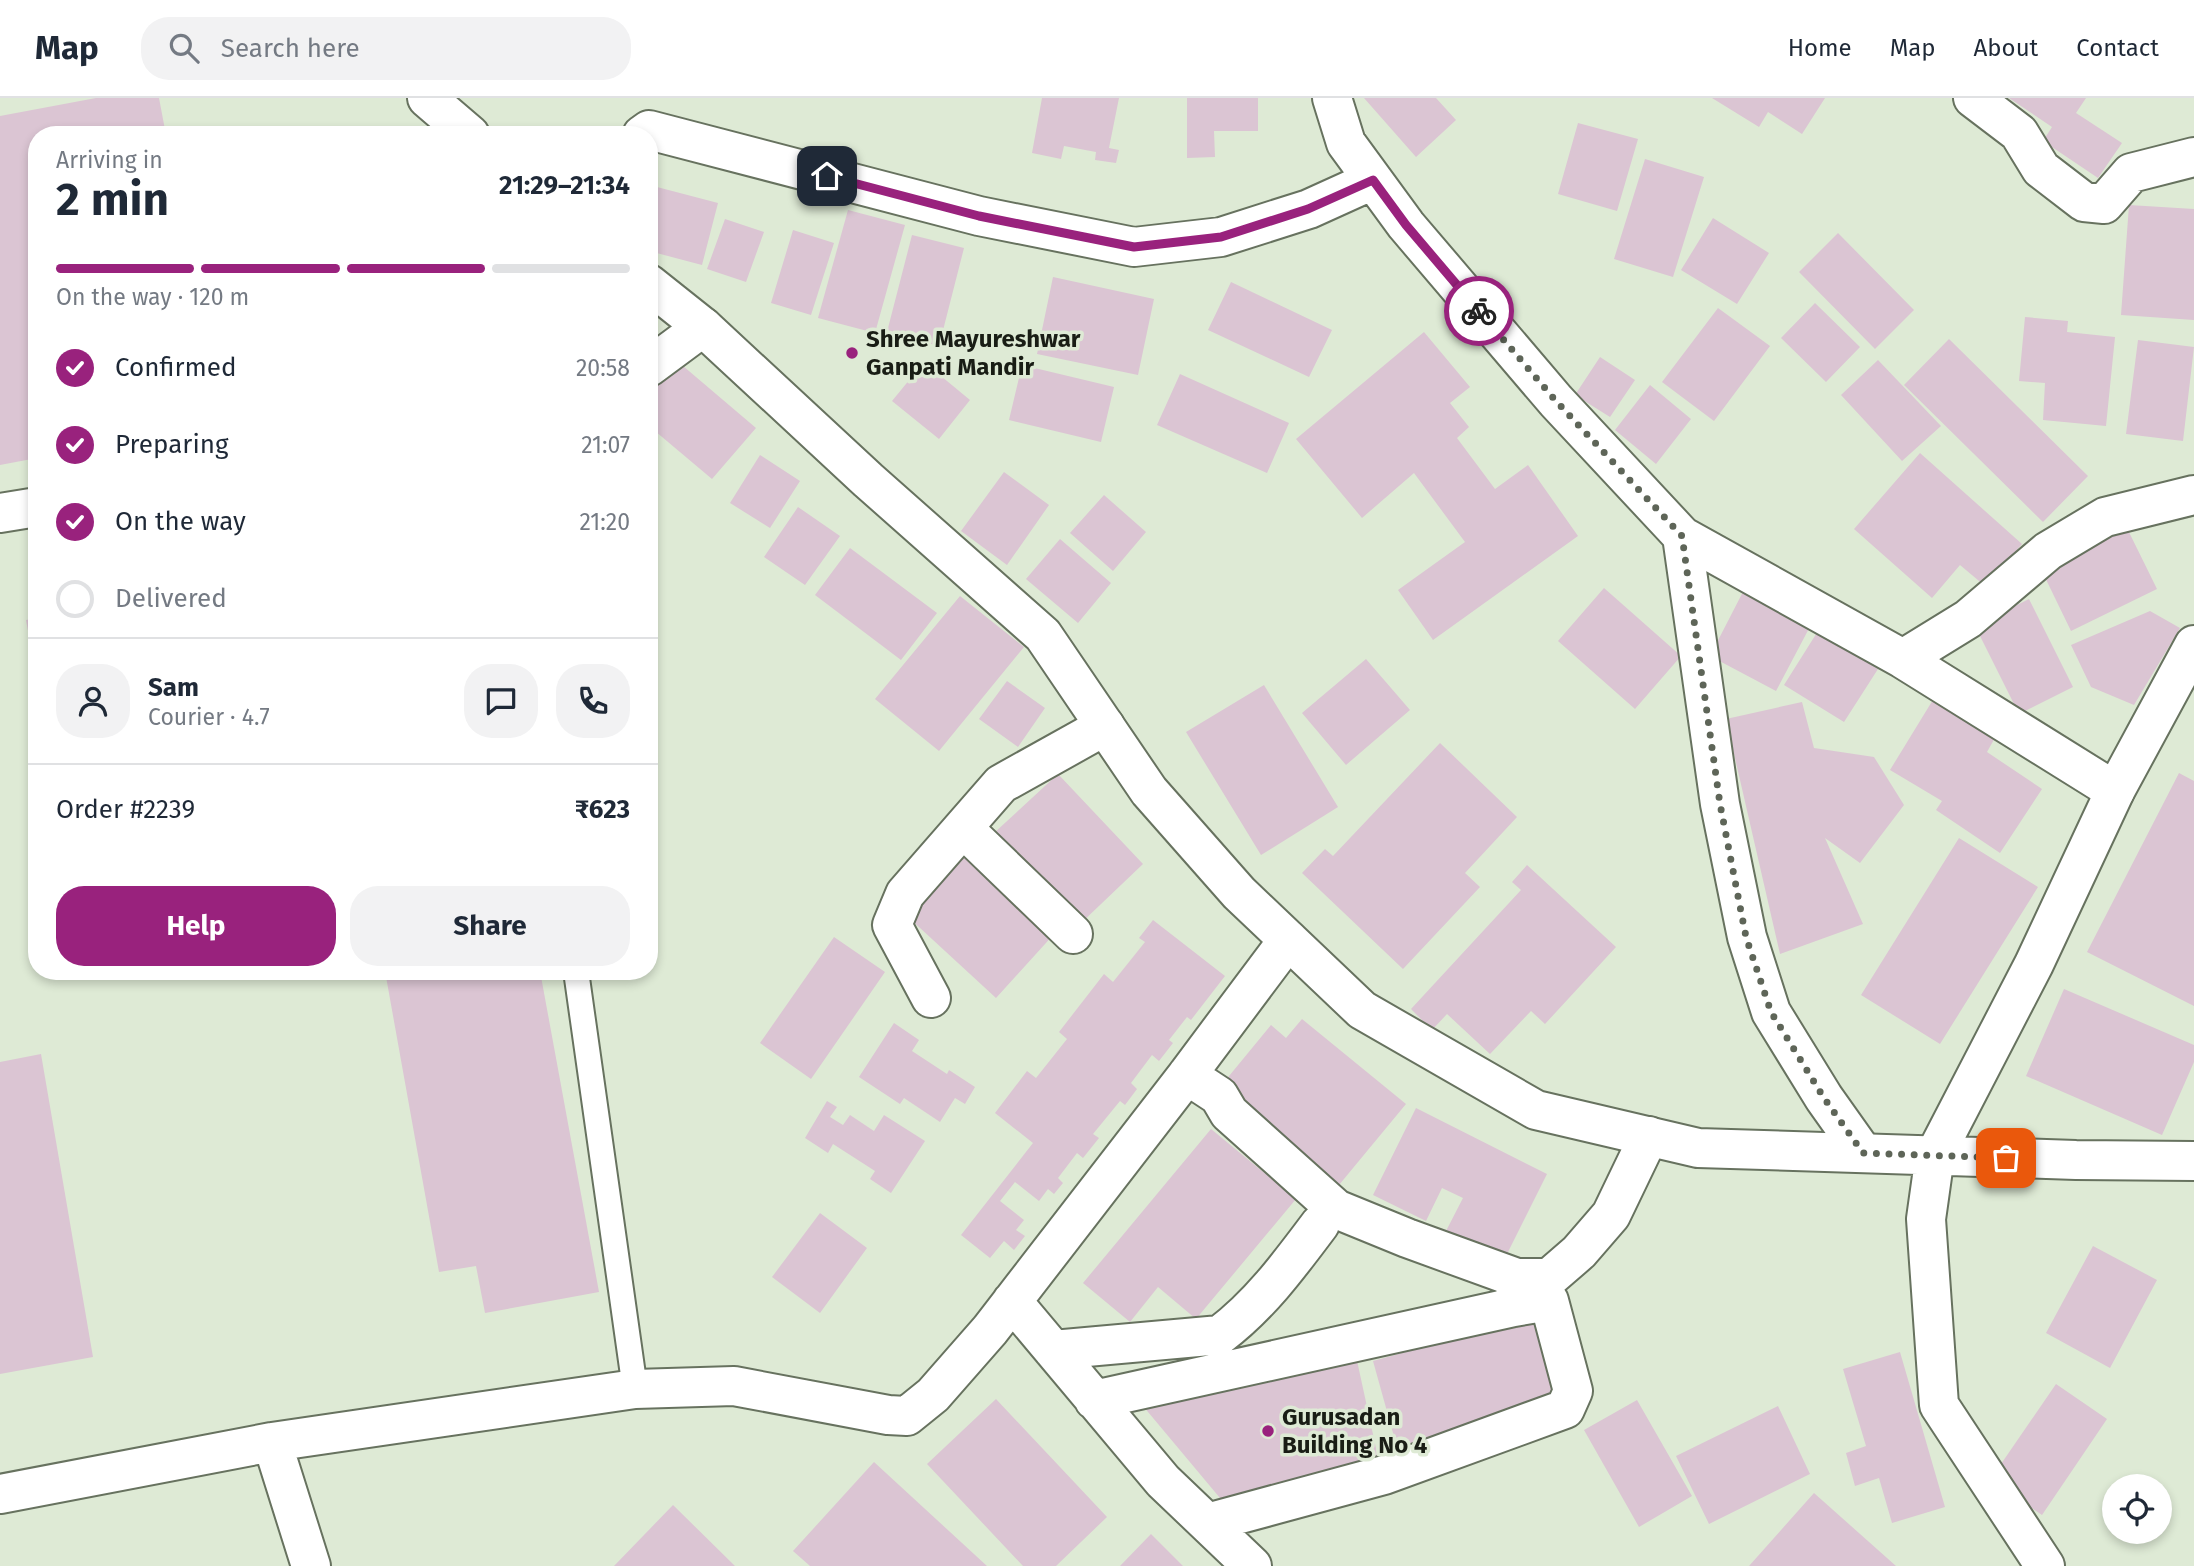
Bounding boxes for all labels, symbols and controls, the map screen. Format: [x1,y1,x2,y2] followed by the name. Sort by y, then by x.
[141,17,631,80] search box
[35,28,99,68] text: Map
[165,29,203,67] icon: search
[221,33,360,64] text: Search here
[1788,34,1852,62] text: Home
[1890,34,1936,62] text: Map
[1974,34,2038,62] text: About
[2076,34,2159,62] text: Contact
[56,146,163,174] text: Arriving in
[797,146,857,206] pin
[808,157,846,195] icon: home
[499,170,630,201] text: 21:29–21:34
[56,172,169,227] text: 2 min
[1444,276,1514,346] courier
[56,283,249,311] text: On the way · 120 m
[1460,292,1498,330] icon: bike
[866,325,1081,381] place label: Shree Mayureshwar Ganpati Mandir
[844,345,860,361] marker: Shree Mayureshwar Ganpati Mandir
[56,349,94,387] icon: check
[115,352,236,383] text: Confirmed
[576,354,630,382] text: 20:58
[56,426,94,464] icon: check
[115,429,228,460] text: Preparing
[581,431,630,459] text: 21:07
[56,503,94,541] icon: check
[115,506,246,537] text: On the way
[579,508,630,536] text: 21:20
[115,583,227,614] text: Delivered
[56,664,130,738] button: person
[464,664,538,738] button: chat
[556,664,630,738] button: phone
[148,672,199,703] text: Sam
[148,703,270,731] text: Courier · 4.7
[56,794,195,825] text: Order #2239
[575,794,630,825] text: ₹623
[56,886,336,966] button: Help
[350,886,630,966] button: Share
[1976,1128,2036,1188] pin
[1987,1139,2025,1177] icon: bag
[1282,1403,1428,1459] place label: Gurusadan Building No 4
[1260,1423,1276,1439] marker: Gurusadan Building No 4
[2102,1474,2172,1544] map controls
[2102,1474,2172,1544] button: locate

